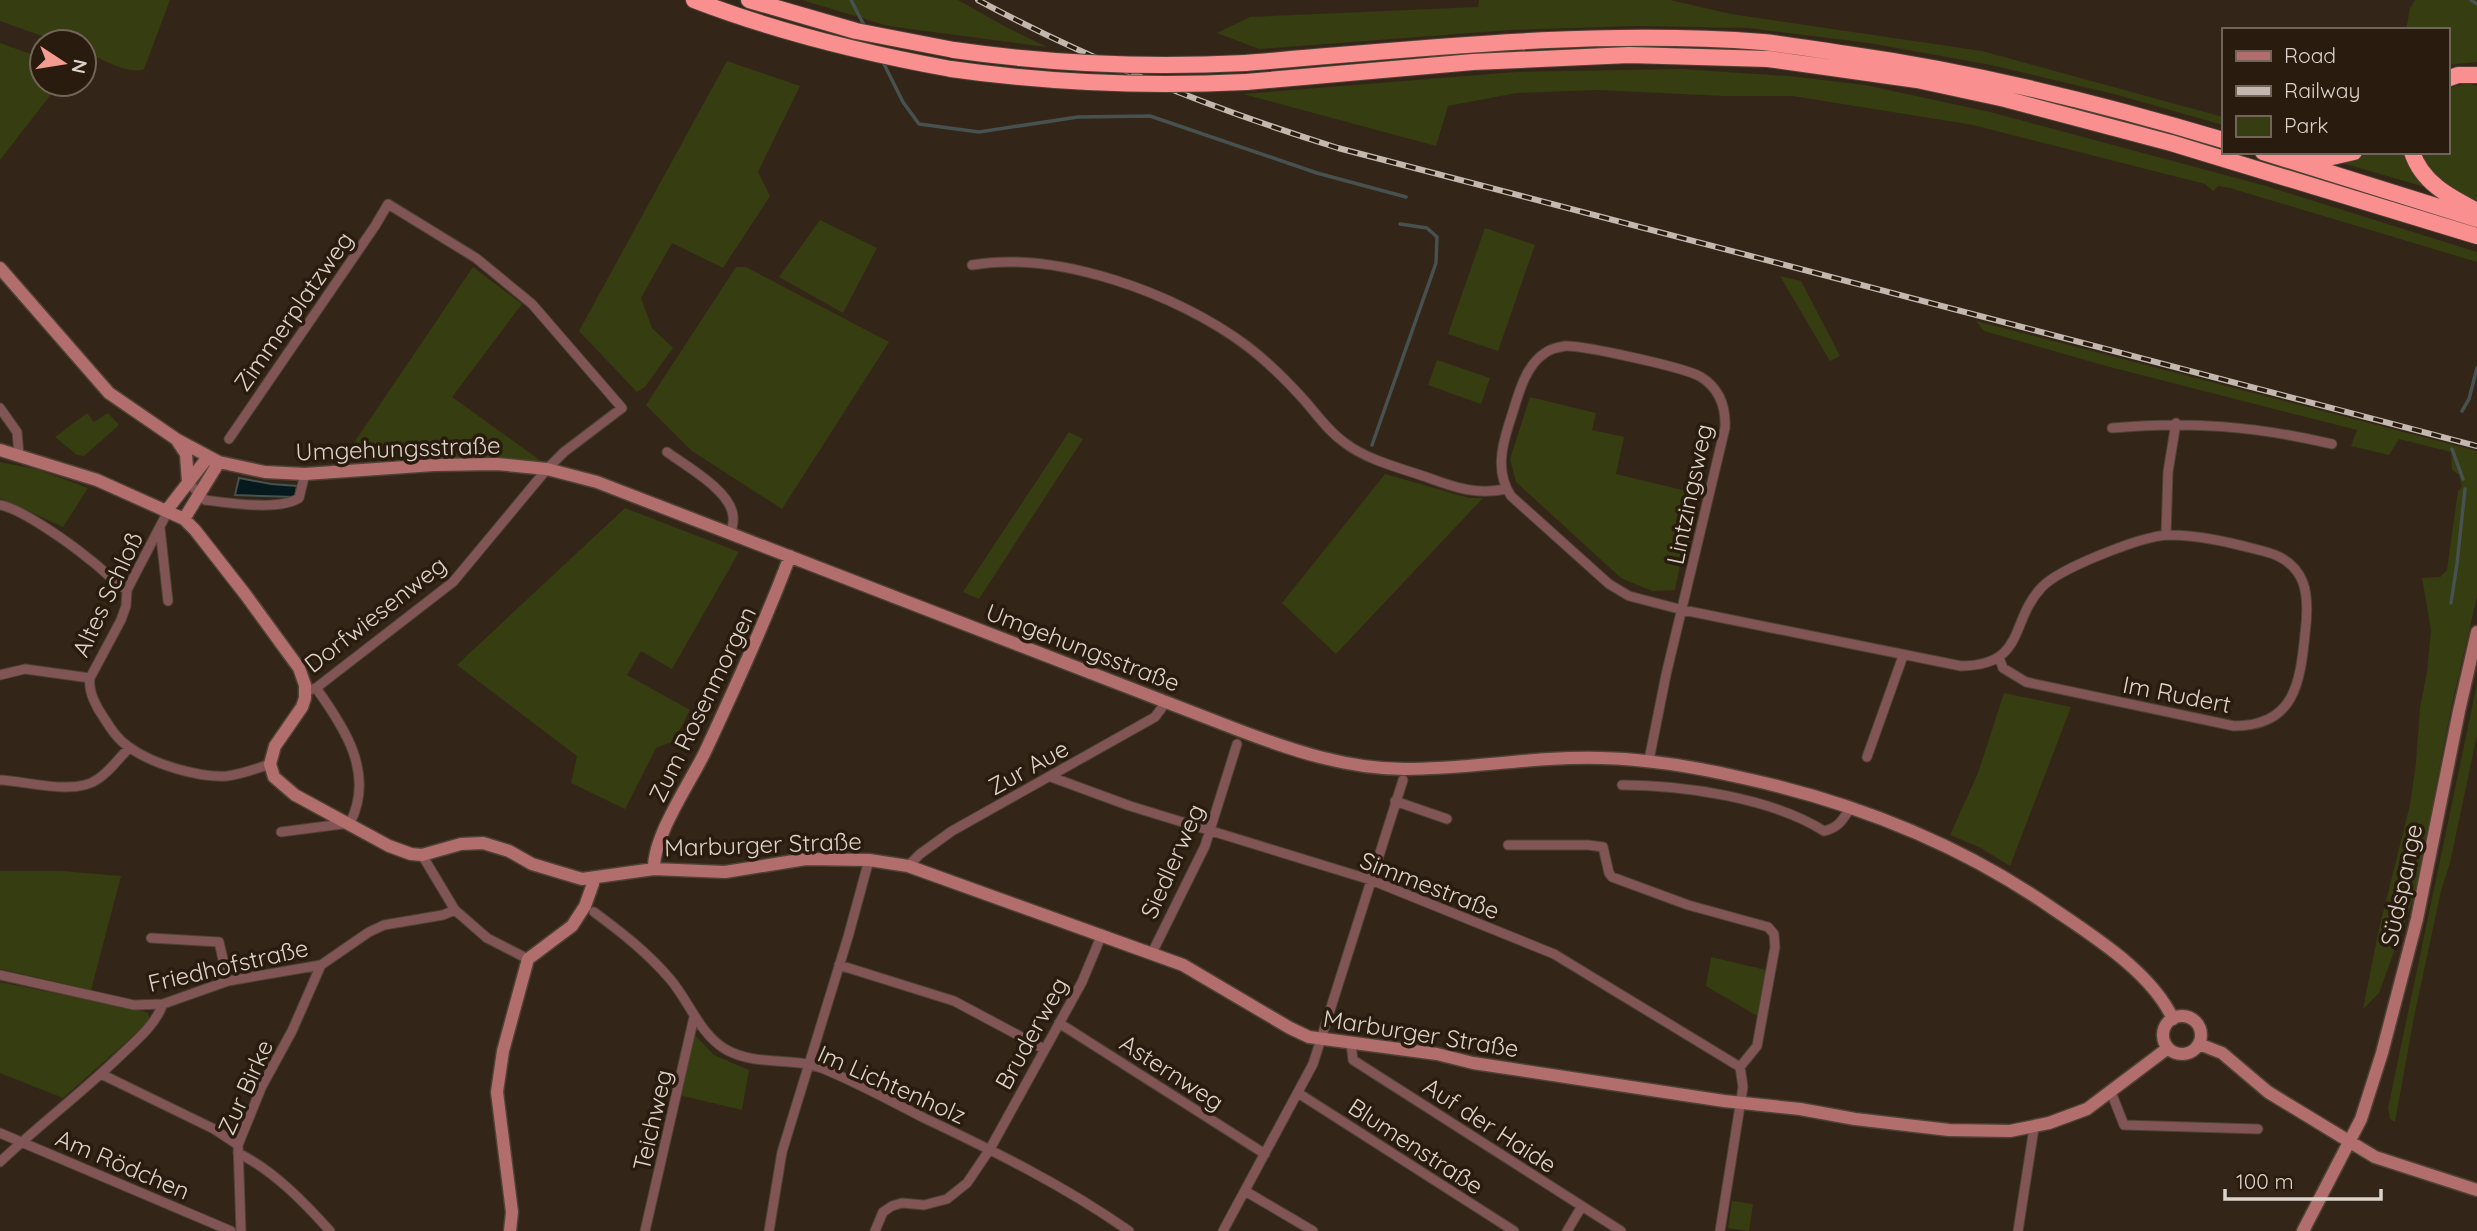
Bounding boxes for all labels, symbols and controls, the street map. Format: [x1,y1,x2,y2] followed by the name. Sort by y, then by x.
[28,28,98,98] north arrow
[2222,28,2449,154] legend
[2284,42,2336,68] text: Road
[66,57,93,76] text: N
[2284,77,2360,103] text: Railway
[2284,112,2328,138] text: Park
[227,225,359,397] street label: Zimmerplatzweg
[1659,421,1719,567] street label: Lintzingsweg
[295,429,501,467] street label: Umgehungsstraße
[65,527,149,661] street label: Altes Schloß
[298,549,452,679] street label: Dorfwiesenweg
[982,596,1184,698] street label: Umgehungsstraße
[642,601,762,807] street label: Zum Rosenmorgen
[2120,669,2234,719] street label: Im Rudert
[983,733,1073,801] street label: Zur Aue
[1133,799,1211,923] street label: Siedlerweg
[2373,821,2429,949] street label: Südspange
[664,826,862,862] street label: Marburger Straße
[1356,845,1504,925] street label: Simmestraße
[145,932,311,998] street label: Friedhofstraße
[988,972,1074,1094] street label: Bruderweg
[1321,1003,1521,1063] street label: Marburger Straße
[1114,1027,1230,1117] street label: Asternweg
[211,1035,279,1139] street label: Zur Birke
[813,1038,971,1130] street label: Im Lichtenholz
[626,1067,678,1173] street label: Teichweg
[1418,1071,1562,1179] street label: Auf der Haide
[1343,1091,1489,1201] street label: Blumenstraße
[52,1122,194,1206] street label: Am Rödchen
[2225,1158,2381,1202] scale bar
[2236,1168,2294,1194] text: 100 m

